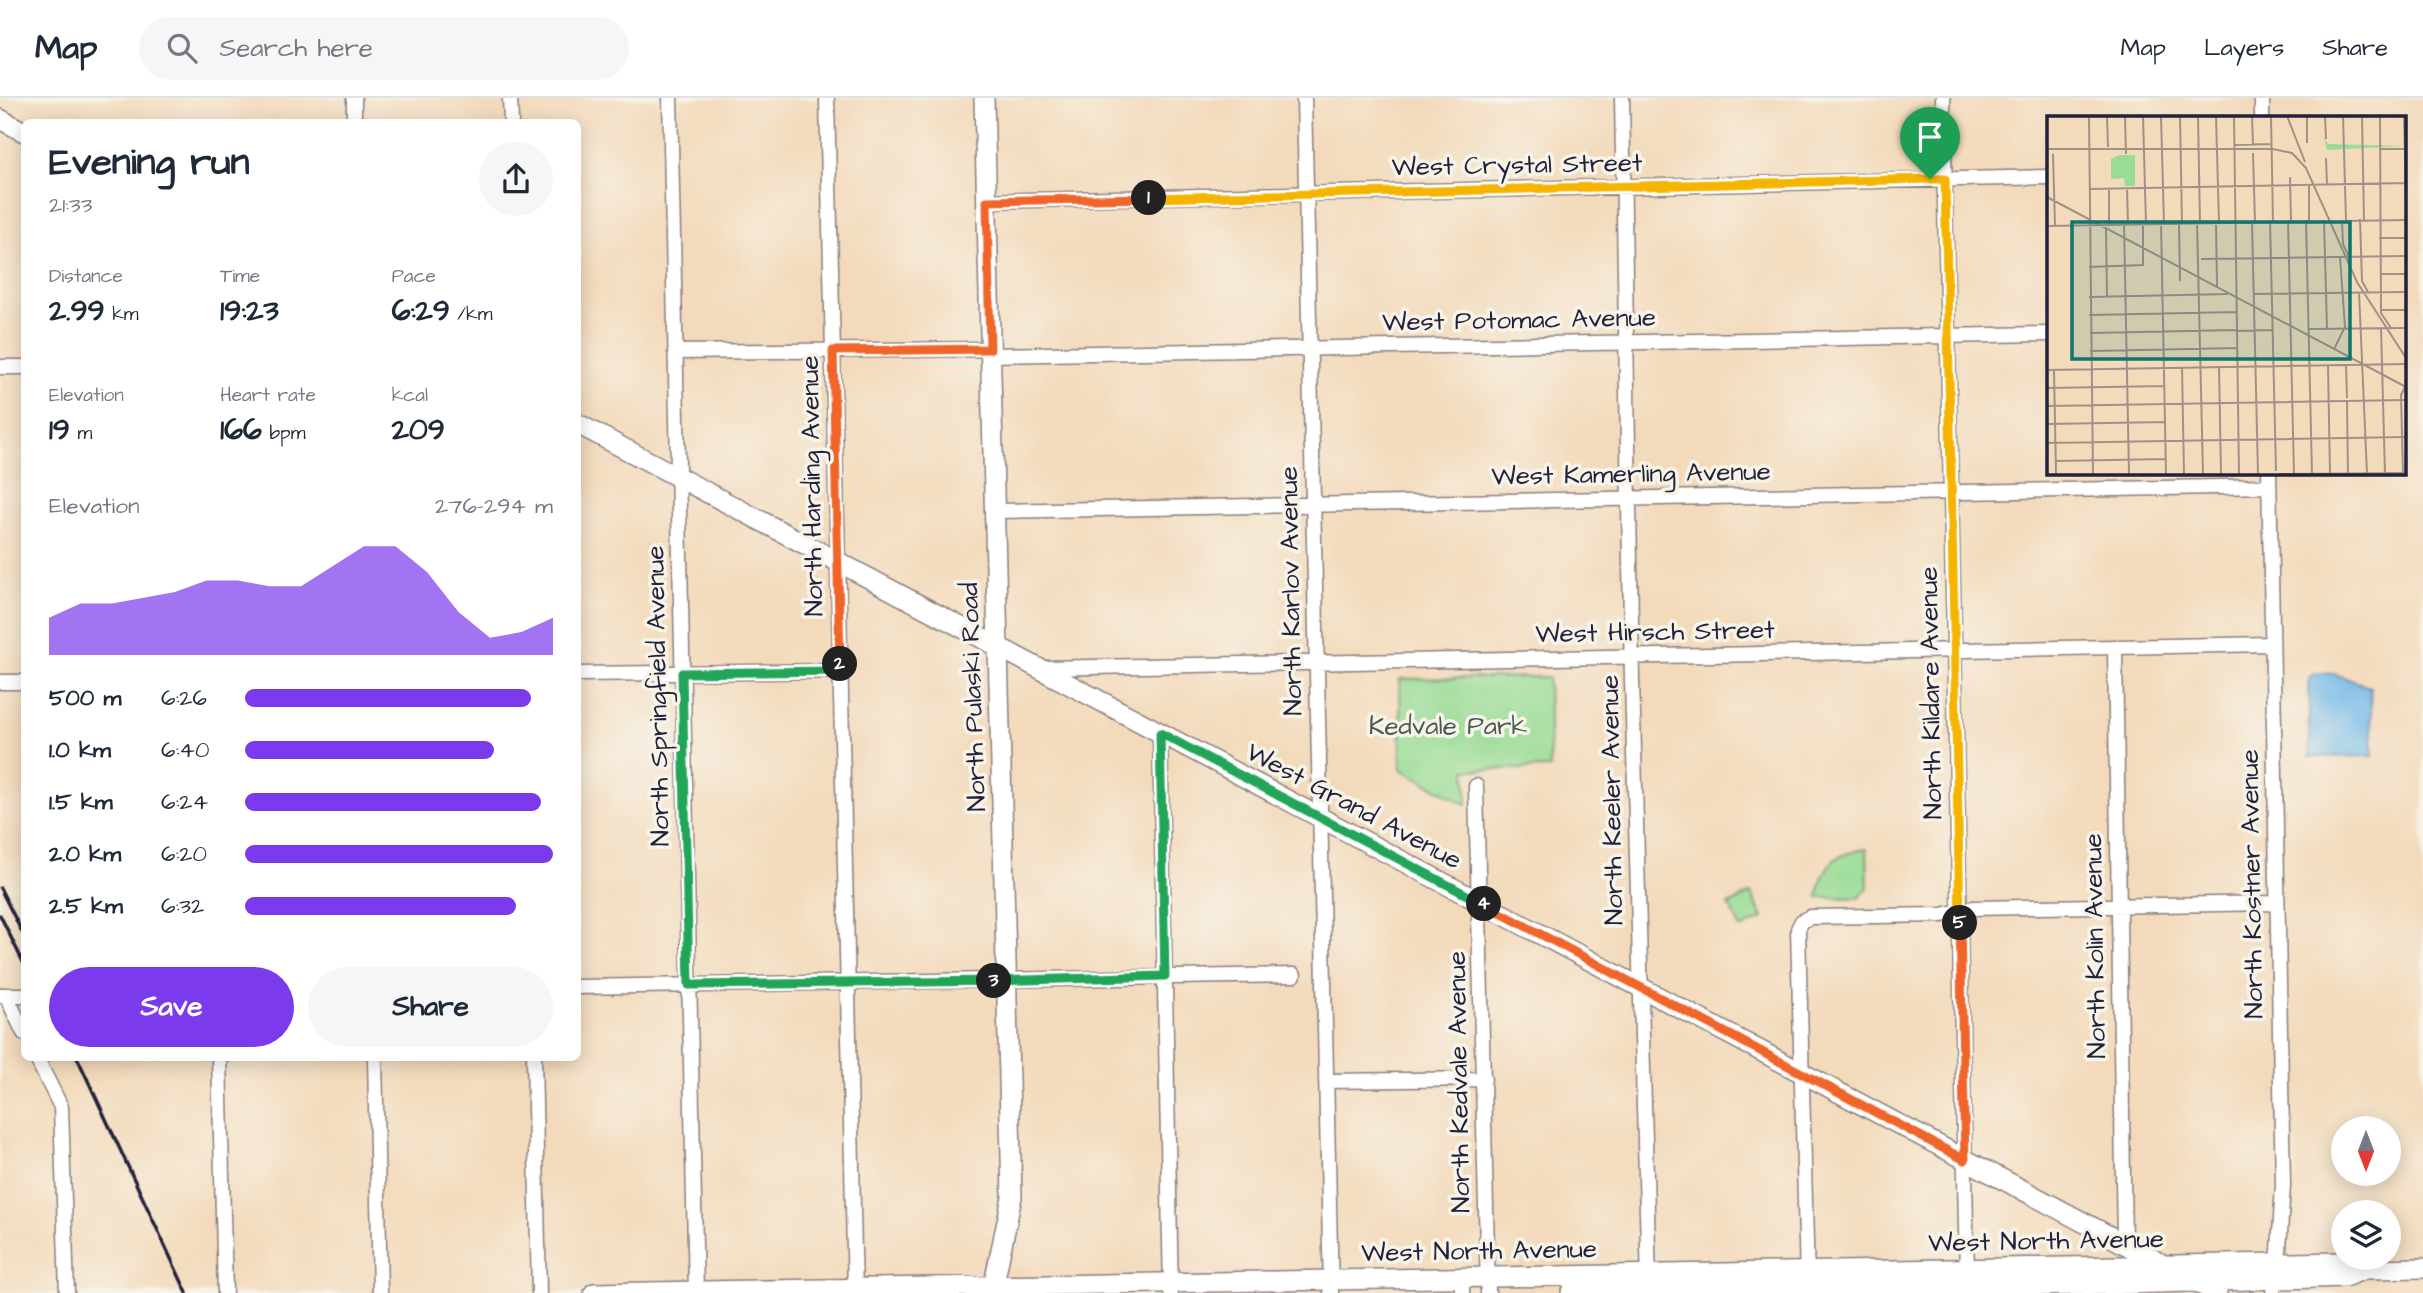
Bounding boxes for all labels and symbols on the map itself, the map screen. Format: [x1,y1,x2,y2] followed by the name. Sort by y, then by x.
[1900,107,1960,179] pin
[2047,116,2406,474] inset map
[1391,145,1643,187] street label: West Crystal Street
[1132,180,1166,216] pin: 1
[1382,300,1656,340] street label: West Potomac Avenue
[792,355,834,617] street label: North Harding Avenue
[1491,454,1771,496] street label: West Kamerling Avenue
[1271,466,1311,716] street label: North Karlov Avenue
[637,545,681,847] street label: North Springfield Avenue
[1911,566,1951,820] street label: North Kildare Avenue
[951,582,995,812] street label: North Pulaski Road
[1535,612,1776,652] street label: West Hirsch Street
[822,646,858,682] pin: 2
[1592,675,1632,925] street label: North Keeler Avenue
[1369,708,1527,744] park label: Kedvale Park
[1240,734,1468,878] street label: West Grand Avenue
[2232,749,2272,1019] street label: North Kostner Avenue
[2075,833,2115,1059] street label: North Kolin Avenue
[1466,886,1502,922] pin: 4
[1942,906,1978,940] pin: 5
[1439,951,1479,1213] street label: North Kedvale Avenue
[976,964,1012,998] pin: 3
[2331,1116,2401,1186] north arrow
[1928,1221,2164,1261] street label: West North Avenue
[1361,1231,1597,1271] street label: West North Avenue

